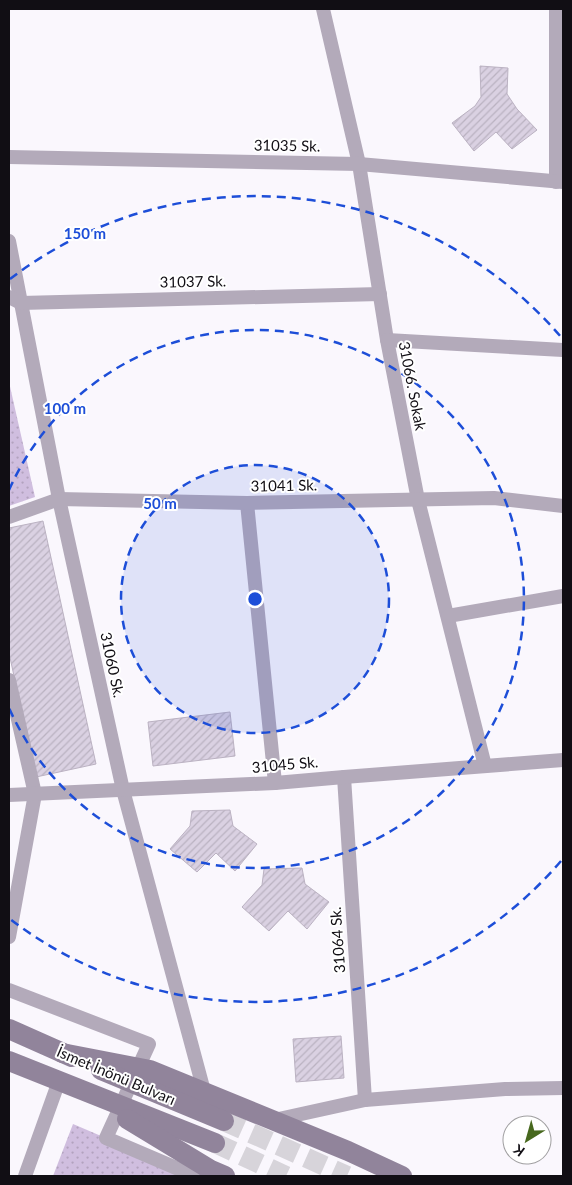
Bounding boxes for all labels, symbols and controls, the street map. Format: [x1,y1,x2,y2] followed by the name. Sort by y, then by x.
[254,135,320,155] street label: 31035 Sk.
[64,224,106,242] text: 150 m
[160,271,226,291] street label: 31037 Sk.
[396,340,430,432] street label: 31066. Sokak
[44,399,86,417] text: 100 m
[251,475,317,495] street label: 31041 Sk.
[143,494,177,512] text: 50 m
[246,590,264,608] centre of rings
[97,630,129,699] street label: 31060 Sk.
[251,752,319,776] street label: 31045 Sk.
[326,906,348,974] street label: 31064 Sk.
[54,1042,178,1108] street label: İsmet İnönü Bulvarı
[502,1115,552,1165] north arrow
[510,1141,528,1160] text: K

